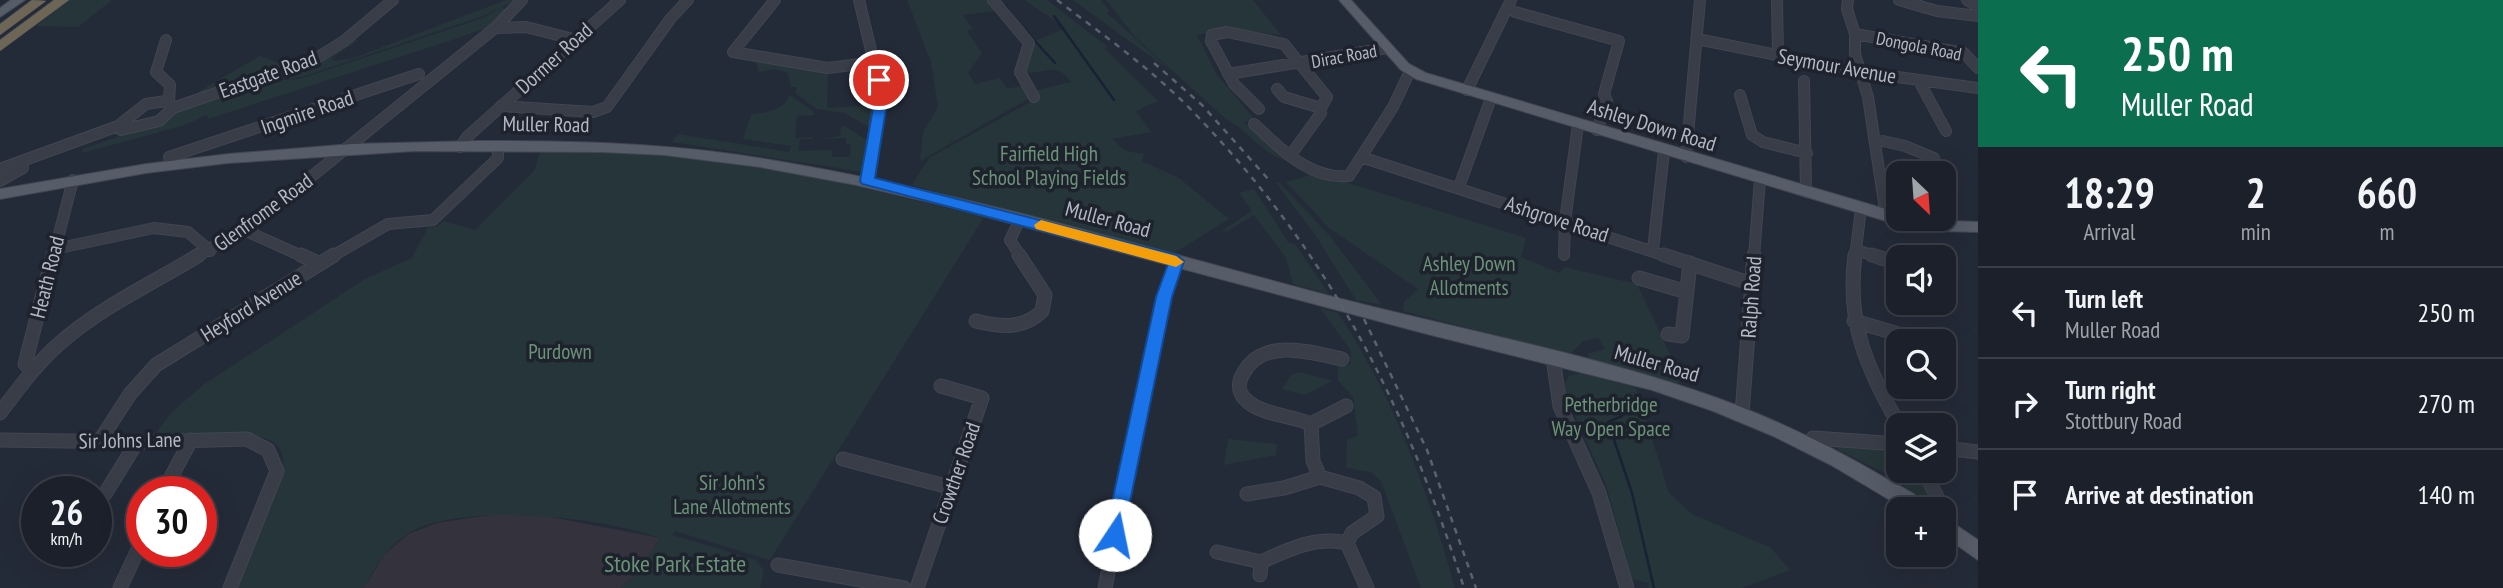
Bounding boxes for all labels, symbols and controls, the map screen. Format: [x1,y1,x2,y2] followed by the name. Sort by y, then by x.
[510,16,598,100] street label: Dormer Road
[2121,21,2234,85] text: 250 m
[1874,26,1964,66] street label: Dongola Road
[2006,28,2097,119] icon: left
[1309,39,1379,73] street label: Dirac Road
[1776,42,1898,90] street label: Seymour Avenue
[215,44,321,104] street label: Eastgate Road
[849,50,909,110] pin
[860,61,898,99] icon: arrive
[2121,83,2254,125] text: Muller Road
[257,84,357,140] street label: Ingmire Road
[1584,93,1720,157] street label: Ashley Down Road
[502,110,590,138] street label: Muller Road
[972,140,1126,191] park label: Fairfield High School Playing Fields
[1886,161,1956,231] north arrow
[1886,161,1956,567] map controls
[2064,165,2155,220] text: 18:29
[2246,165,2266,220] text: 2
[2357,165,2417,220] text: 660
[208,167,318,257] street label: Glenfrome Road
[1502,190,1612,248] street label: Ashgrove Road
[1062,195,1154,243] street label: Muller Road
[2083,217,2135,246] text: Arrival
[2241,217,2271,246] text: min
[2379,217,2394,246] text: m
[24,233,70,321] street label: Heath Road
[1886,245,1956,315] button: sound
[1423,250,1515,301] park label: Ashley Down Allotments
[1735,255,1767,339] street label: Ralph Road
[196,264,306,348] street label: Heyford Avenue
[2065,282,2143,315] text: Turn left
[2006,294,2044,332] icon: left
[2417,296,2475,329] text: 250 m
[2065,315,2160,344] text: Muller Road
[1886,329,1956,399] button: search
[528,338,592,365] park label: Purdown
[1611,338,1703,388] street label: Muller Road
[2065,373,2156,406] text: Turn right
[2006,385,2044,423] icon: right
[2417,387,2475,420] text: 270 m
[1552,391,1670,442] park label: Petherbridge Way Open Space
[2065,406,2182,435] text: Stottbury Road
[1886,413,1956,483] button: layers
[926,418,986,528] street label: Crowther Road
[78,426,182,454] street label: Sir Johns Lane
[673,469,791,520] park label: Sir John's Lane Allotments
[126,476,217,567] speed limit sign: 30
[2006,476,2044,514] icon: arrive
[2065,478,2254,511] text: Arrive at destination
[2417,478,2475,511] text: 140 m
[50,489,83,535] text: 26
[1886,497,1956,567] button: +
[1078,498,1152,572] position arrow
[51,527,82,550] text: km/h
[604,548,746,579] park label: Stoke Park Estate

